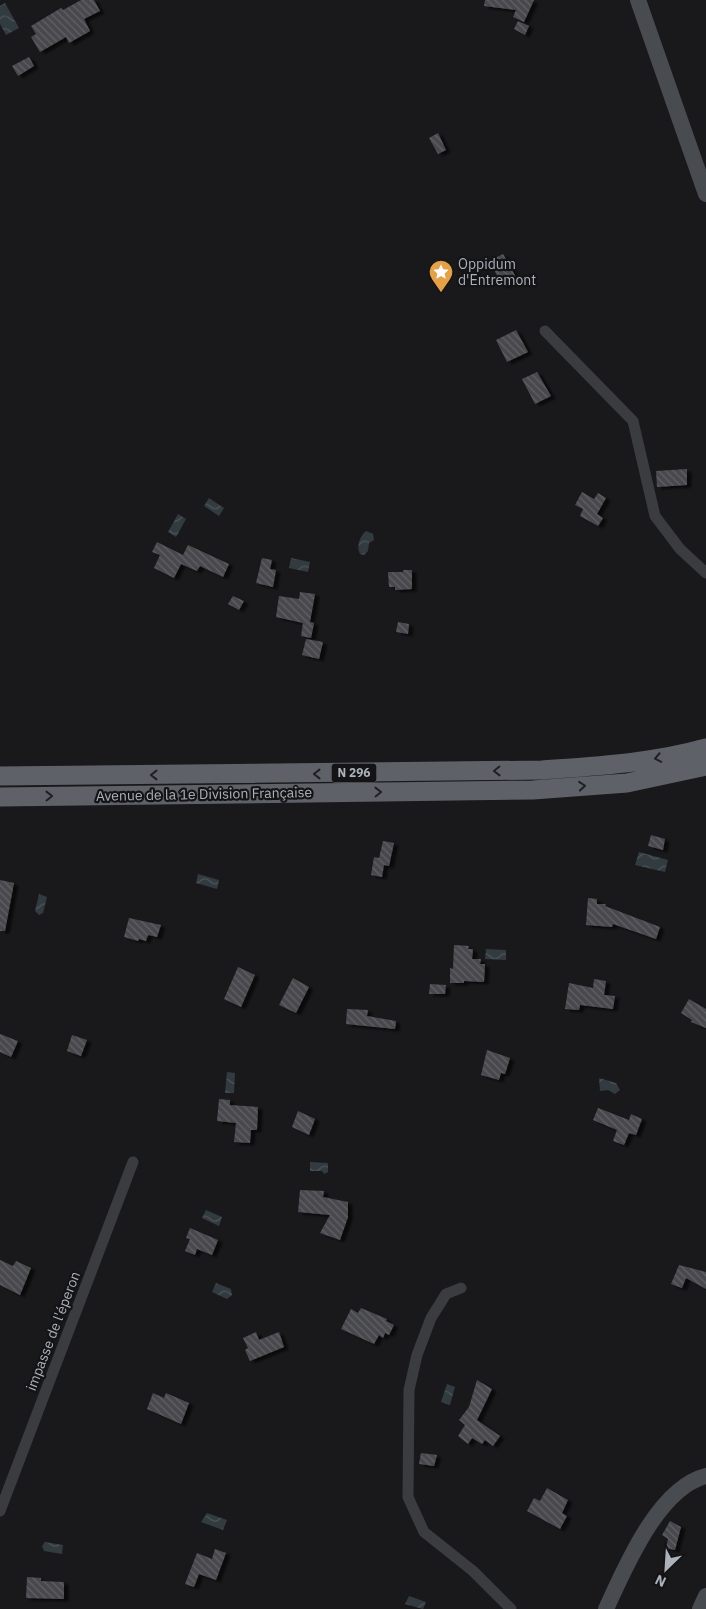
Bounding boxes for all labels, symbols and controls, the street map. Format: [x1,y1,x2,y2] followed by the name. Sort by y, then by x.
[458,255,536,289] place label: Oppidum d'Entremont
[428,259,454,293] place icon: Oppidum d'Entremont
[654,752,663,762] one-way arrow
[332,764,376,782] road number: N 296
[492,765,500,776] one-way arrow
[312,769,320,779] one-way arrow
[150,770,158,780] one-way arrow
[578,781,586,792] one-way arrow
[96,783,313,805] street label: Avenue de la 1e Division Française
[375,786,383,797] one-way arrow
[45,791,53,801] one-way arrow
[22,1269,84,1393] street label: impasse de l'éperon
[641,1544,691,1594] north arrow
[652,1570,669,1591] text: N

